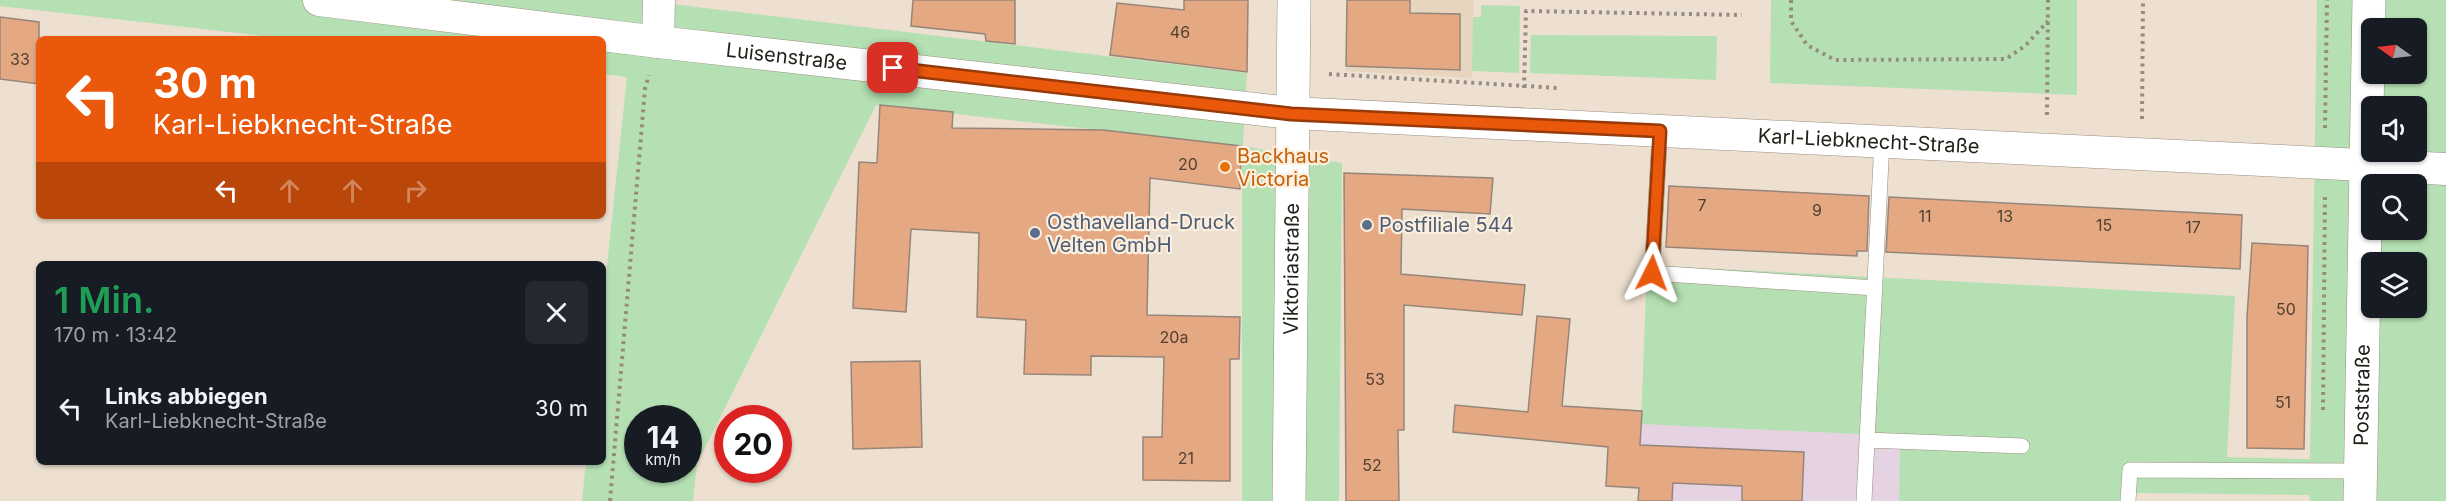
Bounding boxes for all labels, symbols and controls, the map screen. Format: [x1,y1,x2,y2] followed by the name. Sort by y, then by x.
[2361,18,2427,84] north arrow
[2361,18,2427,318] map controls
[1170,22,1190,42] house number: 46
[725,38,849,75] street label: Luisenstraße
[867,42,918,93] pin
[10,49,30,69] house number: 33
[876,51,909,84] icon: arrive
[153,57,257,108] text: 30 m
[54,60,132,138] icon: left
[2361,96,2427,162] button: sound
[153,108,452,141] text: Karl-Liebknecht-Straße
[1757,124,1980,158] street label: Karl-Liebknecht-Straße
[1237,144,1329,191] place label: Backhaus Victoria
[1178,154,1198,174] house number: 20
[1218,160,1232,174] marker: Backhaus Victoria
[210,174,243,207] icon: left
[273,174,306,207] icon: ahead
[336,174,369,207] icon: ahead
[399,174,432,207] icon: right
[2361,174,2427,240] button: search
[1697,195,1707,215] house number: 7
[1812,200,1822,220] house number: 9
[1279,203,1304,335] street label: Viktoriastraße
[1918,206,1932,226] house number: 11
[1997,206,2013,226] house number: 13
[1047,210,1235,257] place label: Osthavelland-Druck Velten GmbH
[1379,213,1514,237] place label: Postfiliale 544
[2096,215,2112,235] house number: 15
[2185,217,2201,237] house number: 17
[1360,218,1374,232] marker: Postfiliale 544
[1028,226,1042,240] marker: Osthavelland-Druck Velten GmbH
[1620,241,1684,305] position arrow
[2361,252,2427,318] button: layers
[54,278,154,322] text: 1 Min.
[525,281,588,344] button: close
[2276,299,2296,319] house number: 50
[54,323,177,347] text: 170 m · 13:42
[1160,327,1188,347] house number: 20a
[2349,344,2375,446] street label: Poststraße
[1365,369,1385,389] house number: 53
[105,383,268,409] text: Links abbiegen
[54,392,87,425] icon: left
[2275,392,2291,412] house number: 51
[535,395,588,421] text: 30 m
[714,405,792,483] speed limit sign: 20
[105,409,327,433] text: Karl-Liebknecht-Straße
[646,419,680,455] text: 14
[1178,448,1194,468] house number: 21
[645,450,681,469] text: km/h
[1362,455,1382,475] house number: 52

